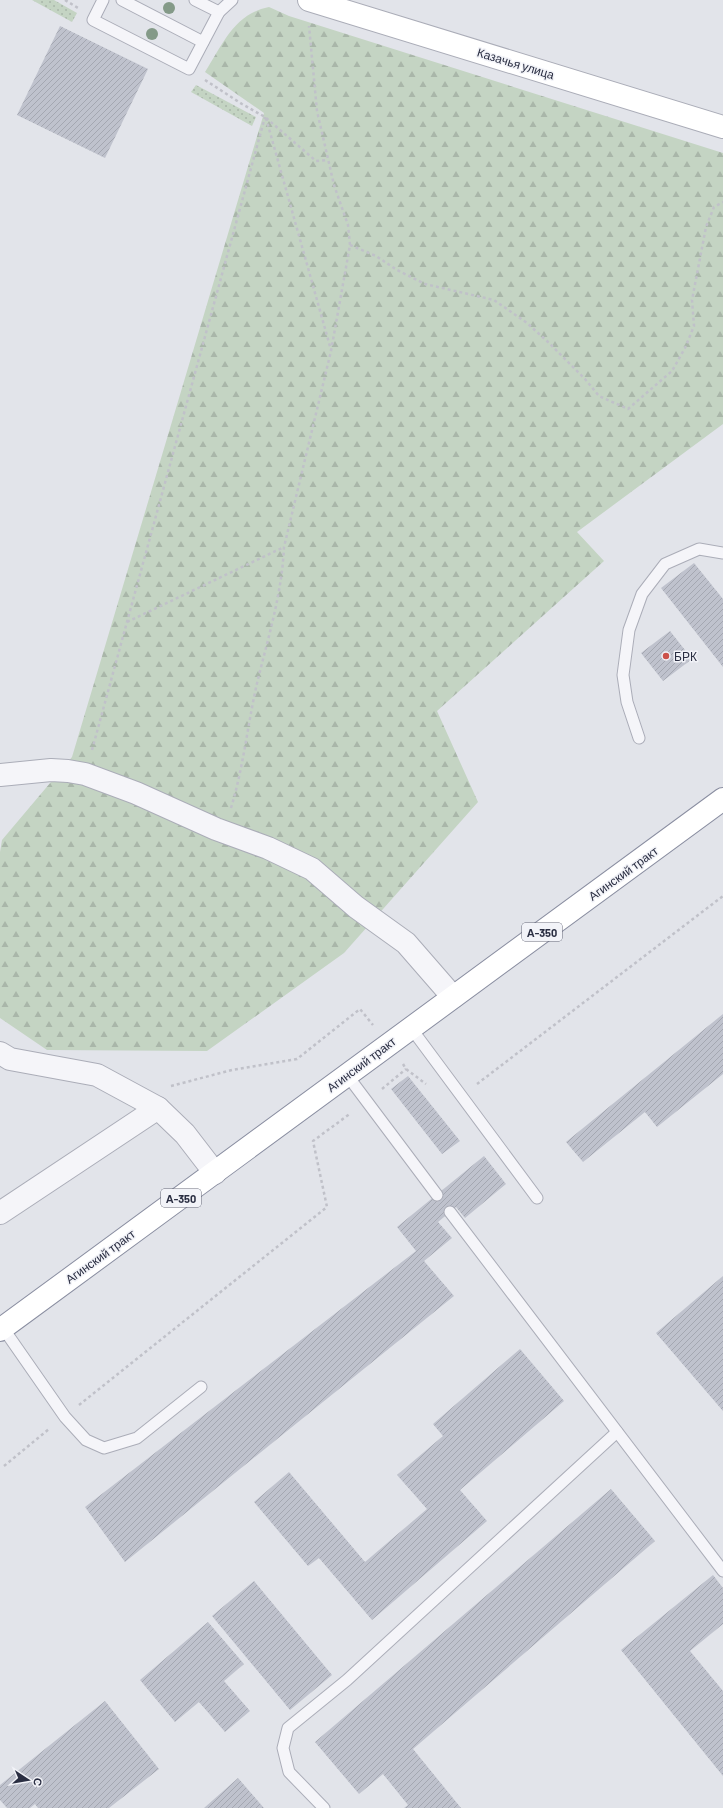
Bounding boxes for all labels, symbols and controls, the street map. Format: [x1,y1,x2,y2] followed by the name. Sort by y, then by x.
[475,45,557,82] street label: Казачья улица
[674,649,697,663] place label: БРК
[661,651,671,661] marker: БРК
[586,843,661,904] street label: Агинский тракт
[522,923,562,941] road number: А-350
[324,1033,399,1095] street label: Агинский тракт
[161,1189,201,1207] road number: А-350
[63,1226,138,1287] street label: Агинский тракт
[8,1760,48,1800] north arrow
[31,1777,45,1787] text: С

